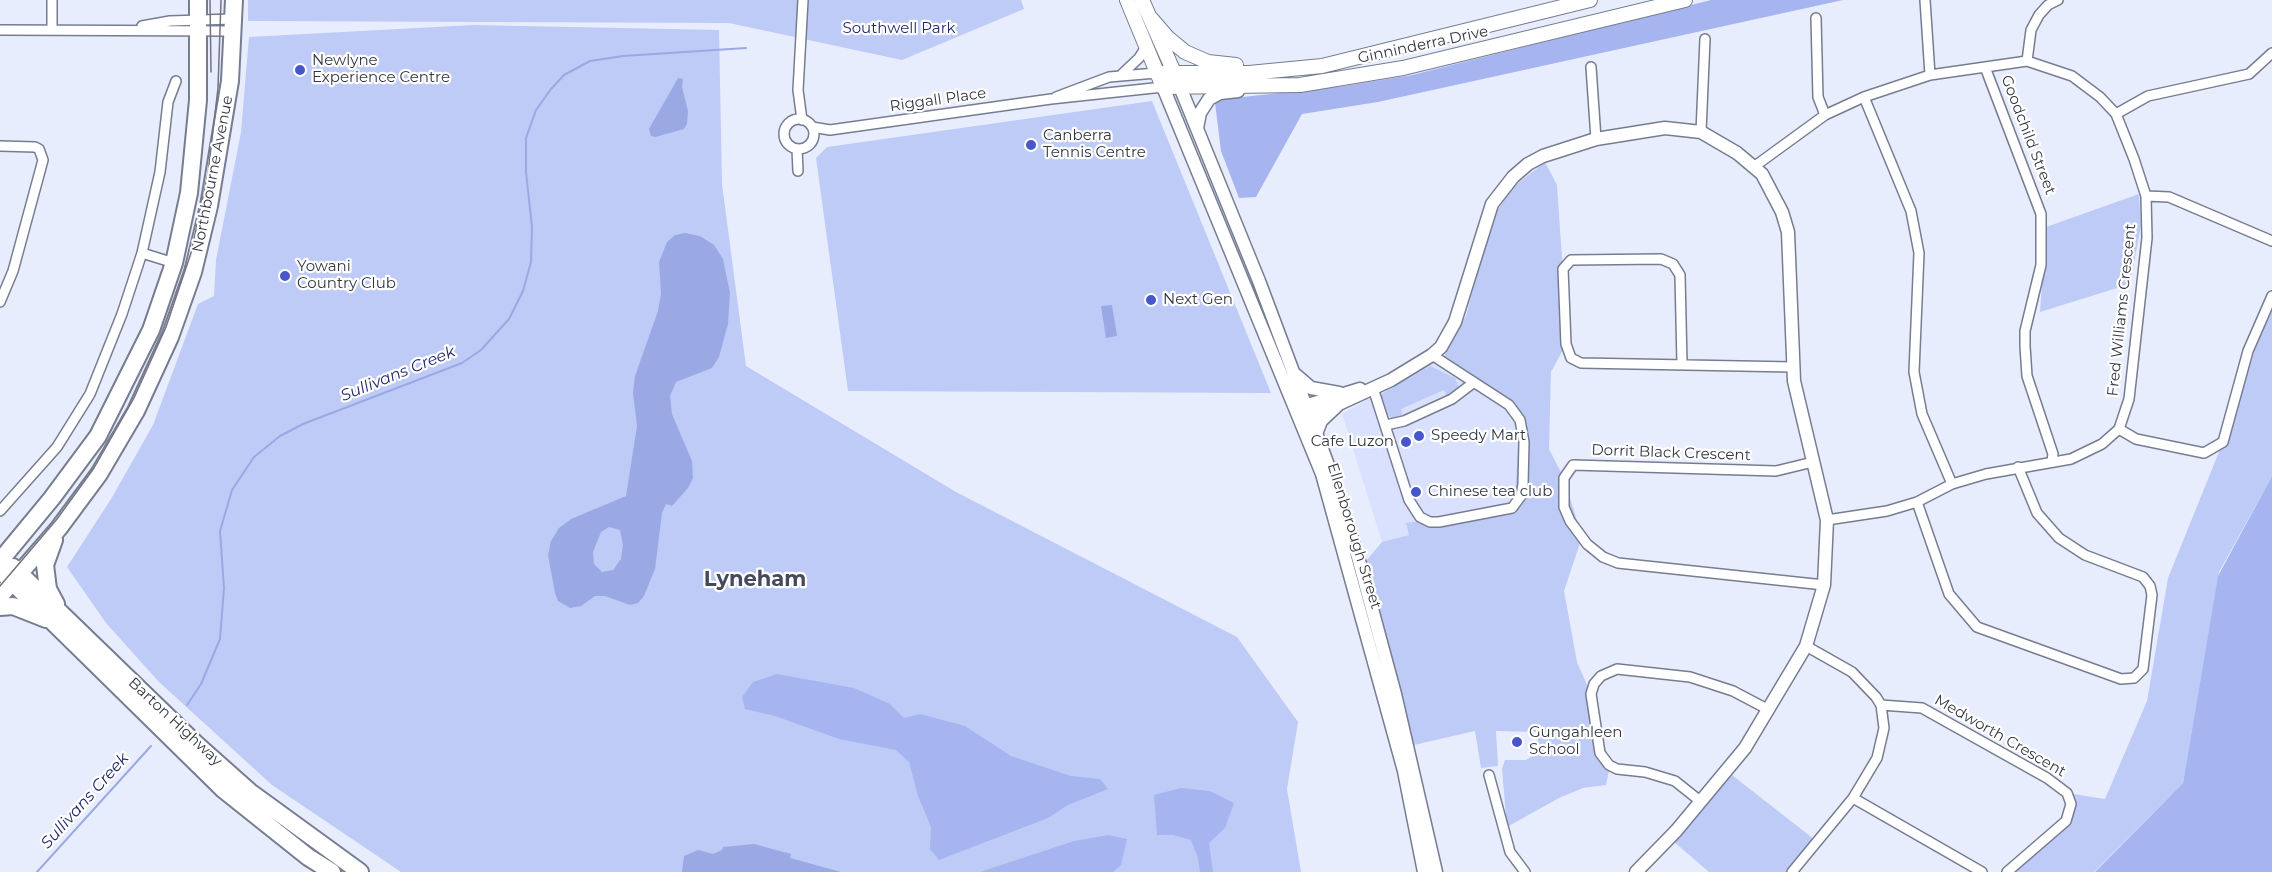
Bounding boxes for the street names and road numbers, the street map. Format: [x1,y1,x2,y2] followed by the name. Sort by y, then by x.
[1356,22,1490,68] street label: Ginninderra Drive
[1997,73,2059,197] street label: Goodchild Street
[889,84,987,116] street label: Riggall Place
[189,94,237,254] street label: Northbourne Avenue
[2104,223,2140,397] street label: Fred Williams Crescent
[1591,441,1751,465] street label: Dorrit Black Crescent
[1323,461,1385,611] street label: Ellenborough Street
[124,674,226,770] street label: Barton Highway
[1931,691,2069,781] street label: Medworth Crescent

